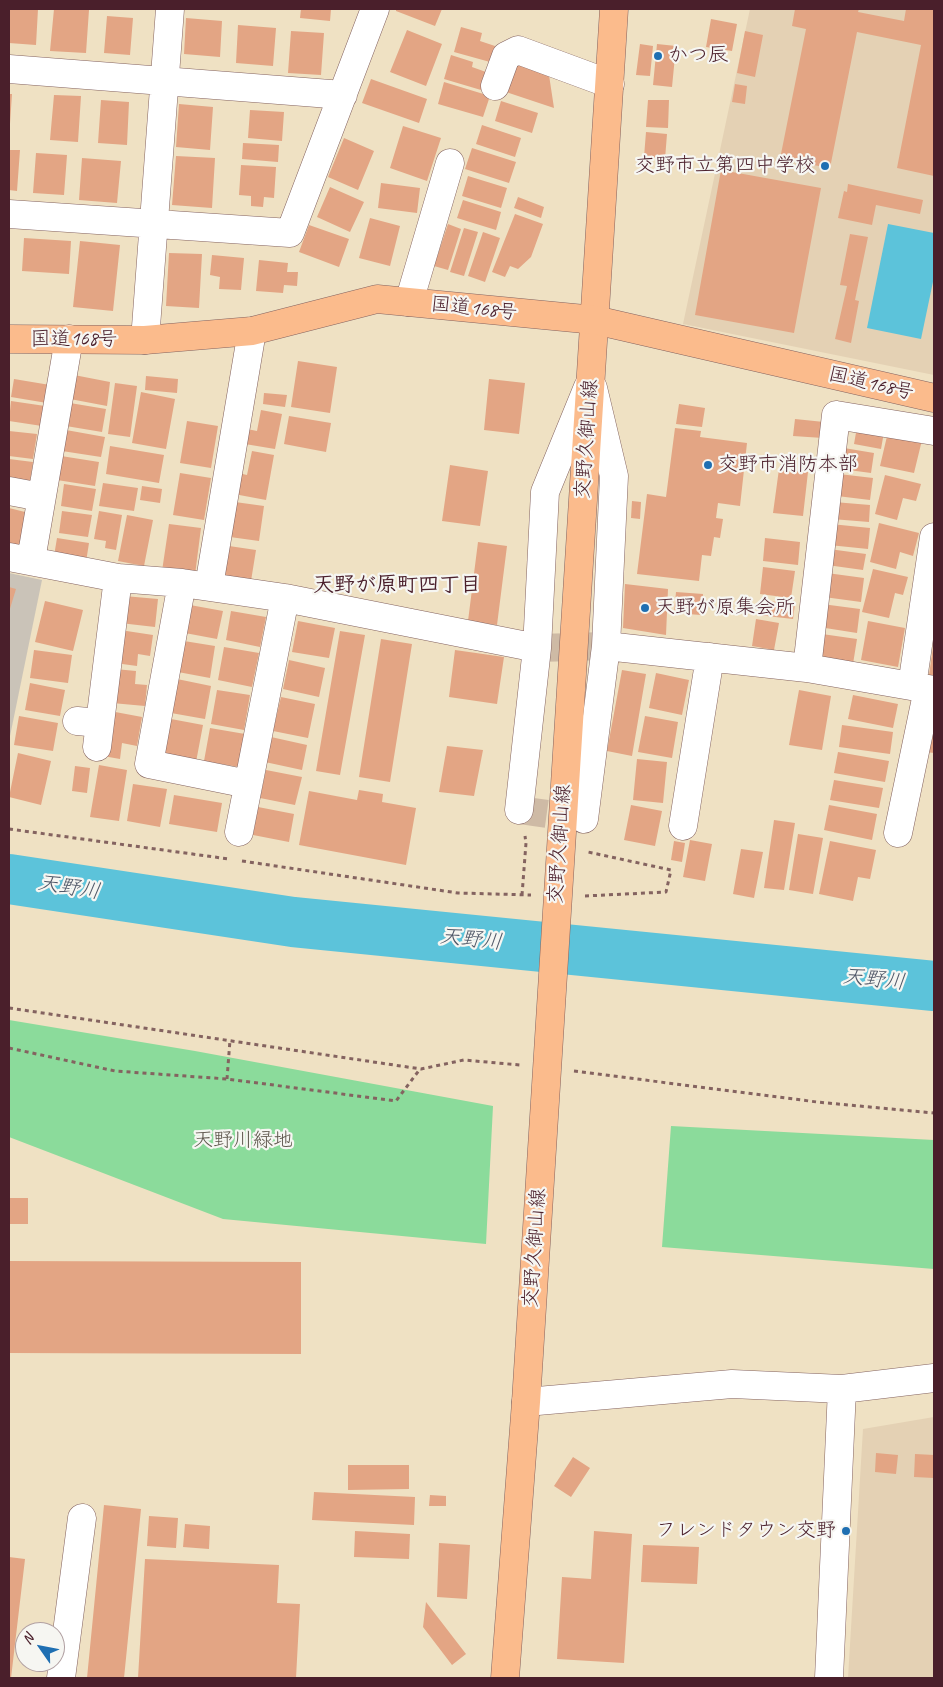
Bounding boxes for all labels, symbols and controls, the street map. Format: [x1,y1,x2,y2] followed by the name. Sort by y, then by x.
[668,44,728,68] place label: かつ辰
[652,50,664,62] marker: かつ辰
[635,154,815,178] place label: 交野市立第四中学校
[819,160,831,172] marker: 交野市立第四中学校
[429,293,519,325] street label: 国道168号
[31,328,117,352] street label: 国道168号
[826,363,916,405] street label: 国道168号
[571,378,603,500] street label: 交野久御山線
[718,453,858,477] place label: 交野市消防本部
[702,459,714,471] marker: 交野市消防本部
[313,572,481,598] district label: 天野が原町四丁目
[655,596,795,620] place label: 天野が原集会所
[639,602,651,614] marker: 天野が原集会所
[544,783,576,905] street label: 交野久御山線
[36,871,102,905] water label: 天野川
[438,924,504,956] water label: 天野川
[841,964,907,996] water label: 天野川
[193,1129,293,1153] park label: 天野川緑地
[519,1187,551,1309] street label: 交野久御山線
[656,1519,836,1543] place label: フレンドタウン交野
[840,1525,852,1537] marker: フレンドタウン交野
[15,1622,65,1672] north arrow
[18,1631,37,1647] text: N

